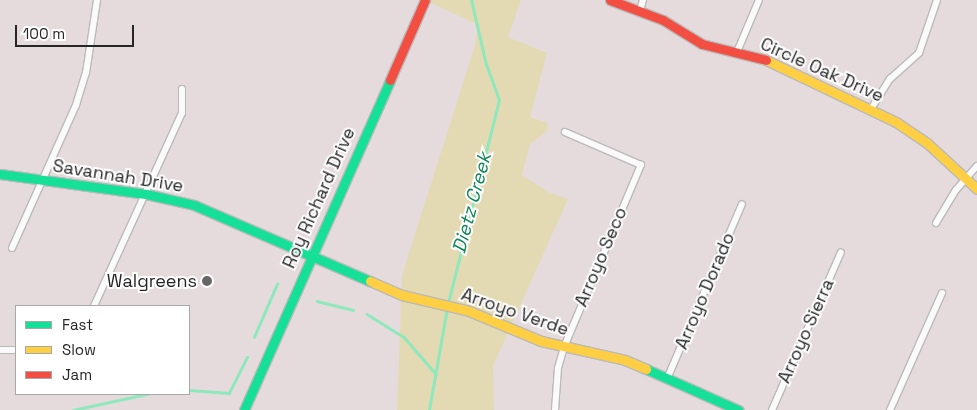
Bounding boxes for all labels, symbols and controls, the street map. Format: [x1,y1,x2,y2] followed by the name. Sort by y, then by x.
[18,15,136,47] scale bar
[23,24,65,43] text: 100 m
[757,33,887,107] street label: Circle Oak Drive
[278,124,360,272] street label: Roy Richard Drive
[448,150,496,256] water label: Dietz Creek
[51,155,185,197] street label: Savannah Drive
[570,204,632,310] street label: Arroyo Seco
[671,229,739,353] street label: Arroyo Dorado
[107,270,197,292] place label: Walgreens
[201,275,213,287] marker: Walgreens
[773,275,839,387] street label: Arroyo Sierra
[458,284,572,340] street label: Arroyo Verde
[15,305,190,395] legend
[62,315,93,334] text: Fast
[62,340,96,359] text: Slow
[62,365,92,384] text: Jam

